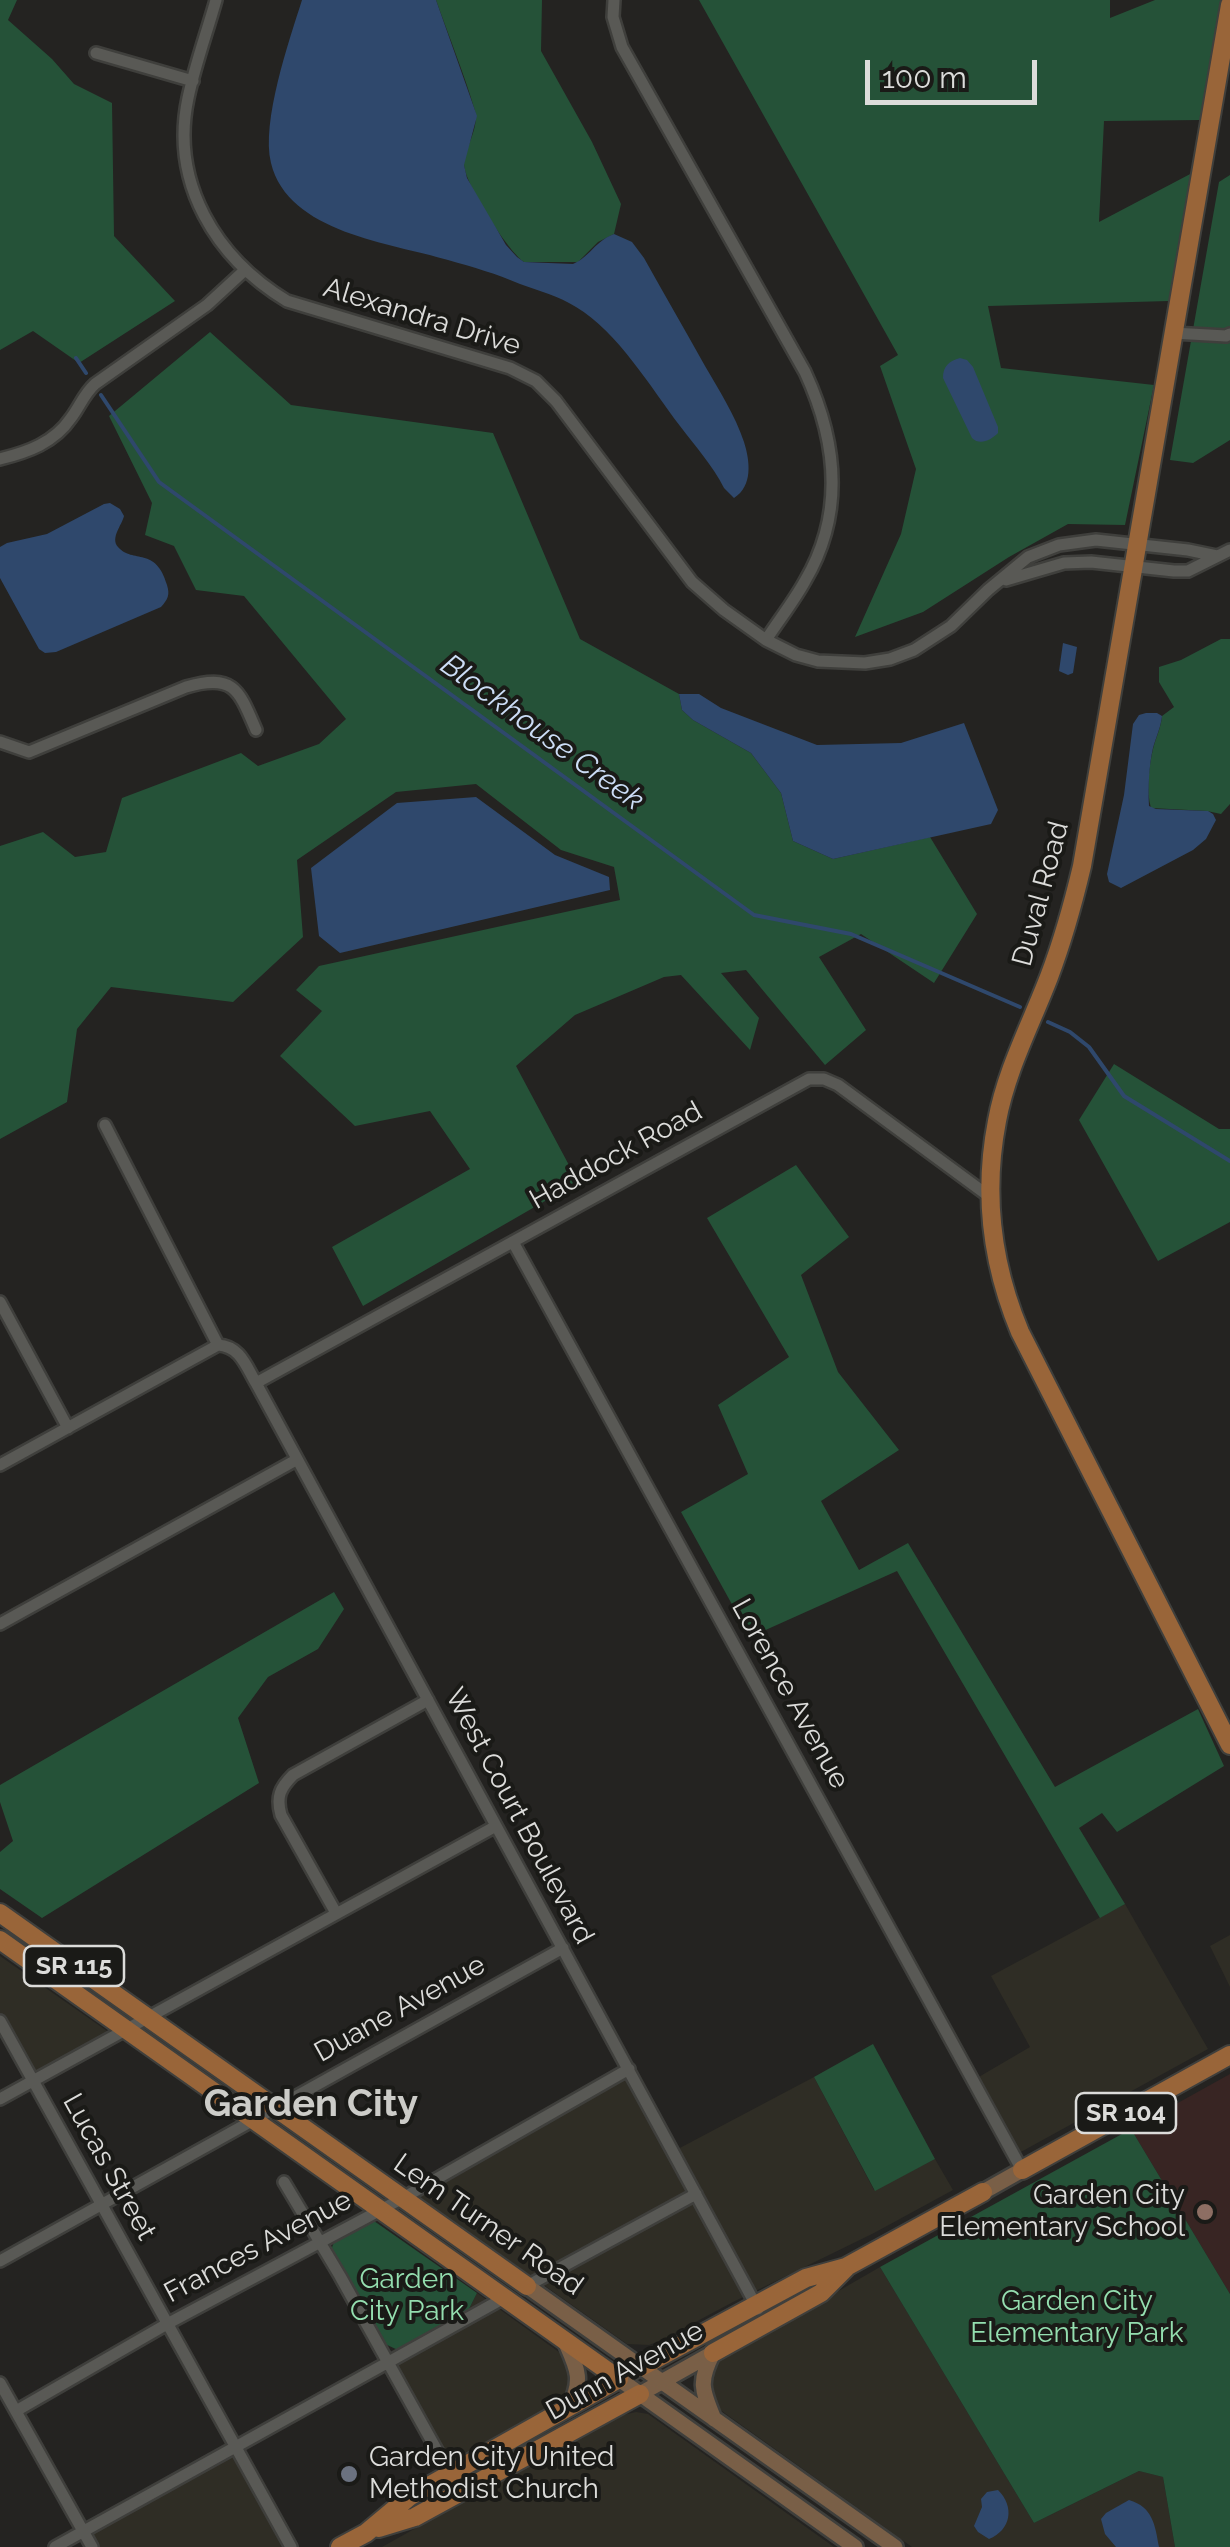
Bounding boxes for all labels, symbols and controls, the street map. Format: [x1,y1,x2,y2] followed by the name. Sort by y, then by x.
[870,40,1042,102] scale bar
[882,60,967,95] text: 100 m
[319,271,525,363] street label: Alexandra Drive
[433,647,651,819] water label: Blockhouse Creek
[1006,818,1076,970] street label: Duval Road
[524,1095,708,1217] street label: Haddock Road
[724,1593,856,1795] street label: Lorence Avenue
[437,1682,601,1950] street label: West Court Boulevard
[24,1946,124,1986] road number: SR 115
[309,1948,491,2070] street label: Duane Avenue
[204,2082,418,2128] district label: Garden City
[55,2088,163,2246] street label: Lucas Street
[1076,2093,1176,2133] road number: SR 104
[387,2147,589,2303] street label: Lem Turner Road
[939,2179,1185,2245] place label: Garden City Elementary School
[159,2183,357,2311] street label: Frances Avenue
[1194,2201,1216,2223] marker: Garden City Elementary School
[350,2263,464,2329] park label: Garden City Park
[970,2285,1184,2351] park label: Garden City Elementary Park
[540,2314,710,2428] street label: Dunn Avenue
[369,2441,614,2507] place label: Garden City United Methodist Church
[338,2463,360,2485] marker: Garden City United Methodist Church

